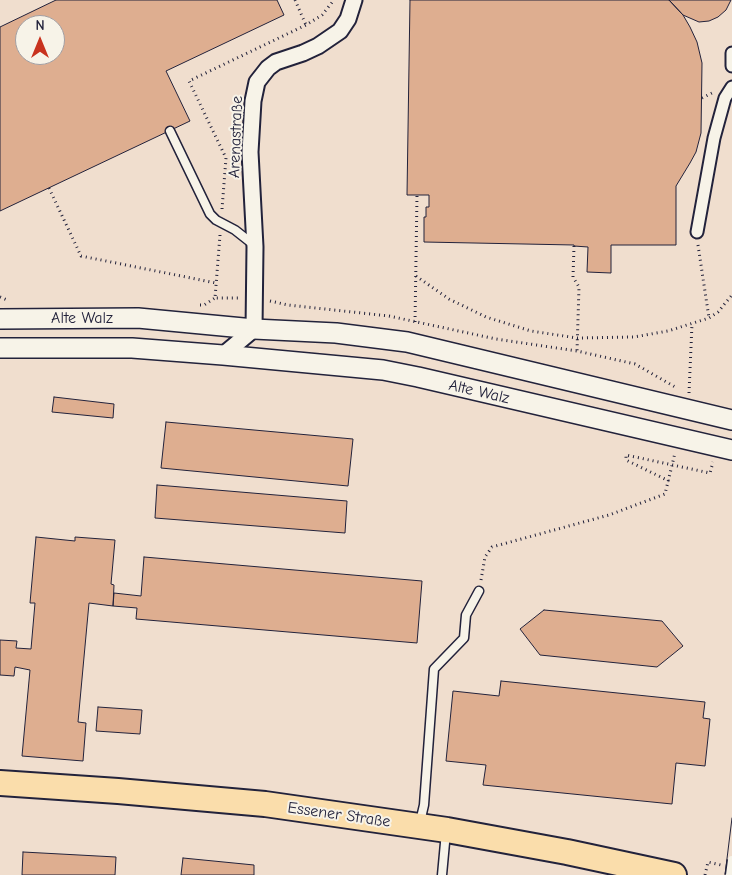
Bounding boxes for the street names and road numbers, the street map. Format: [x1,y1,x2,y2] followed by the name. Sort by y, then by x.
[225,95,247,179] street label: Arenastraße
[51,308,113,328] street label: Alte Walz
[447,376,511,408] street label: Alte Walz
[286,798,392,832] street label: Essener Straße

